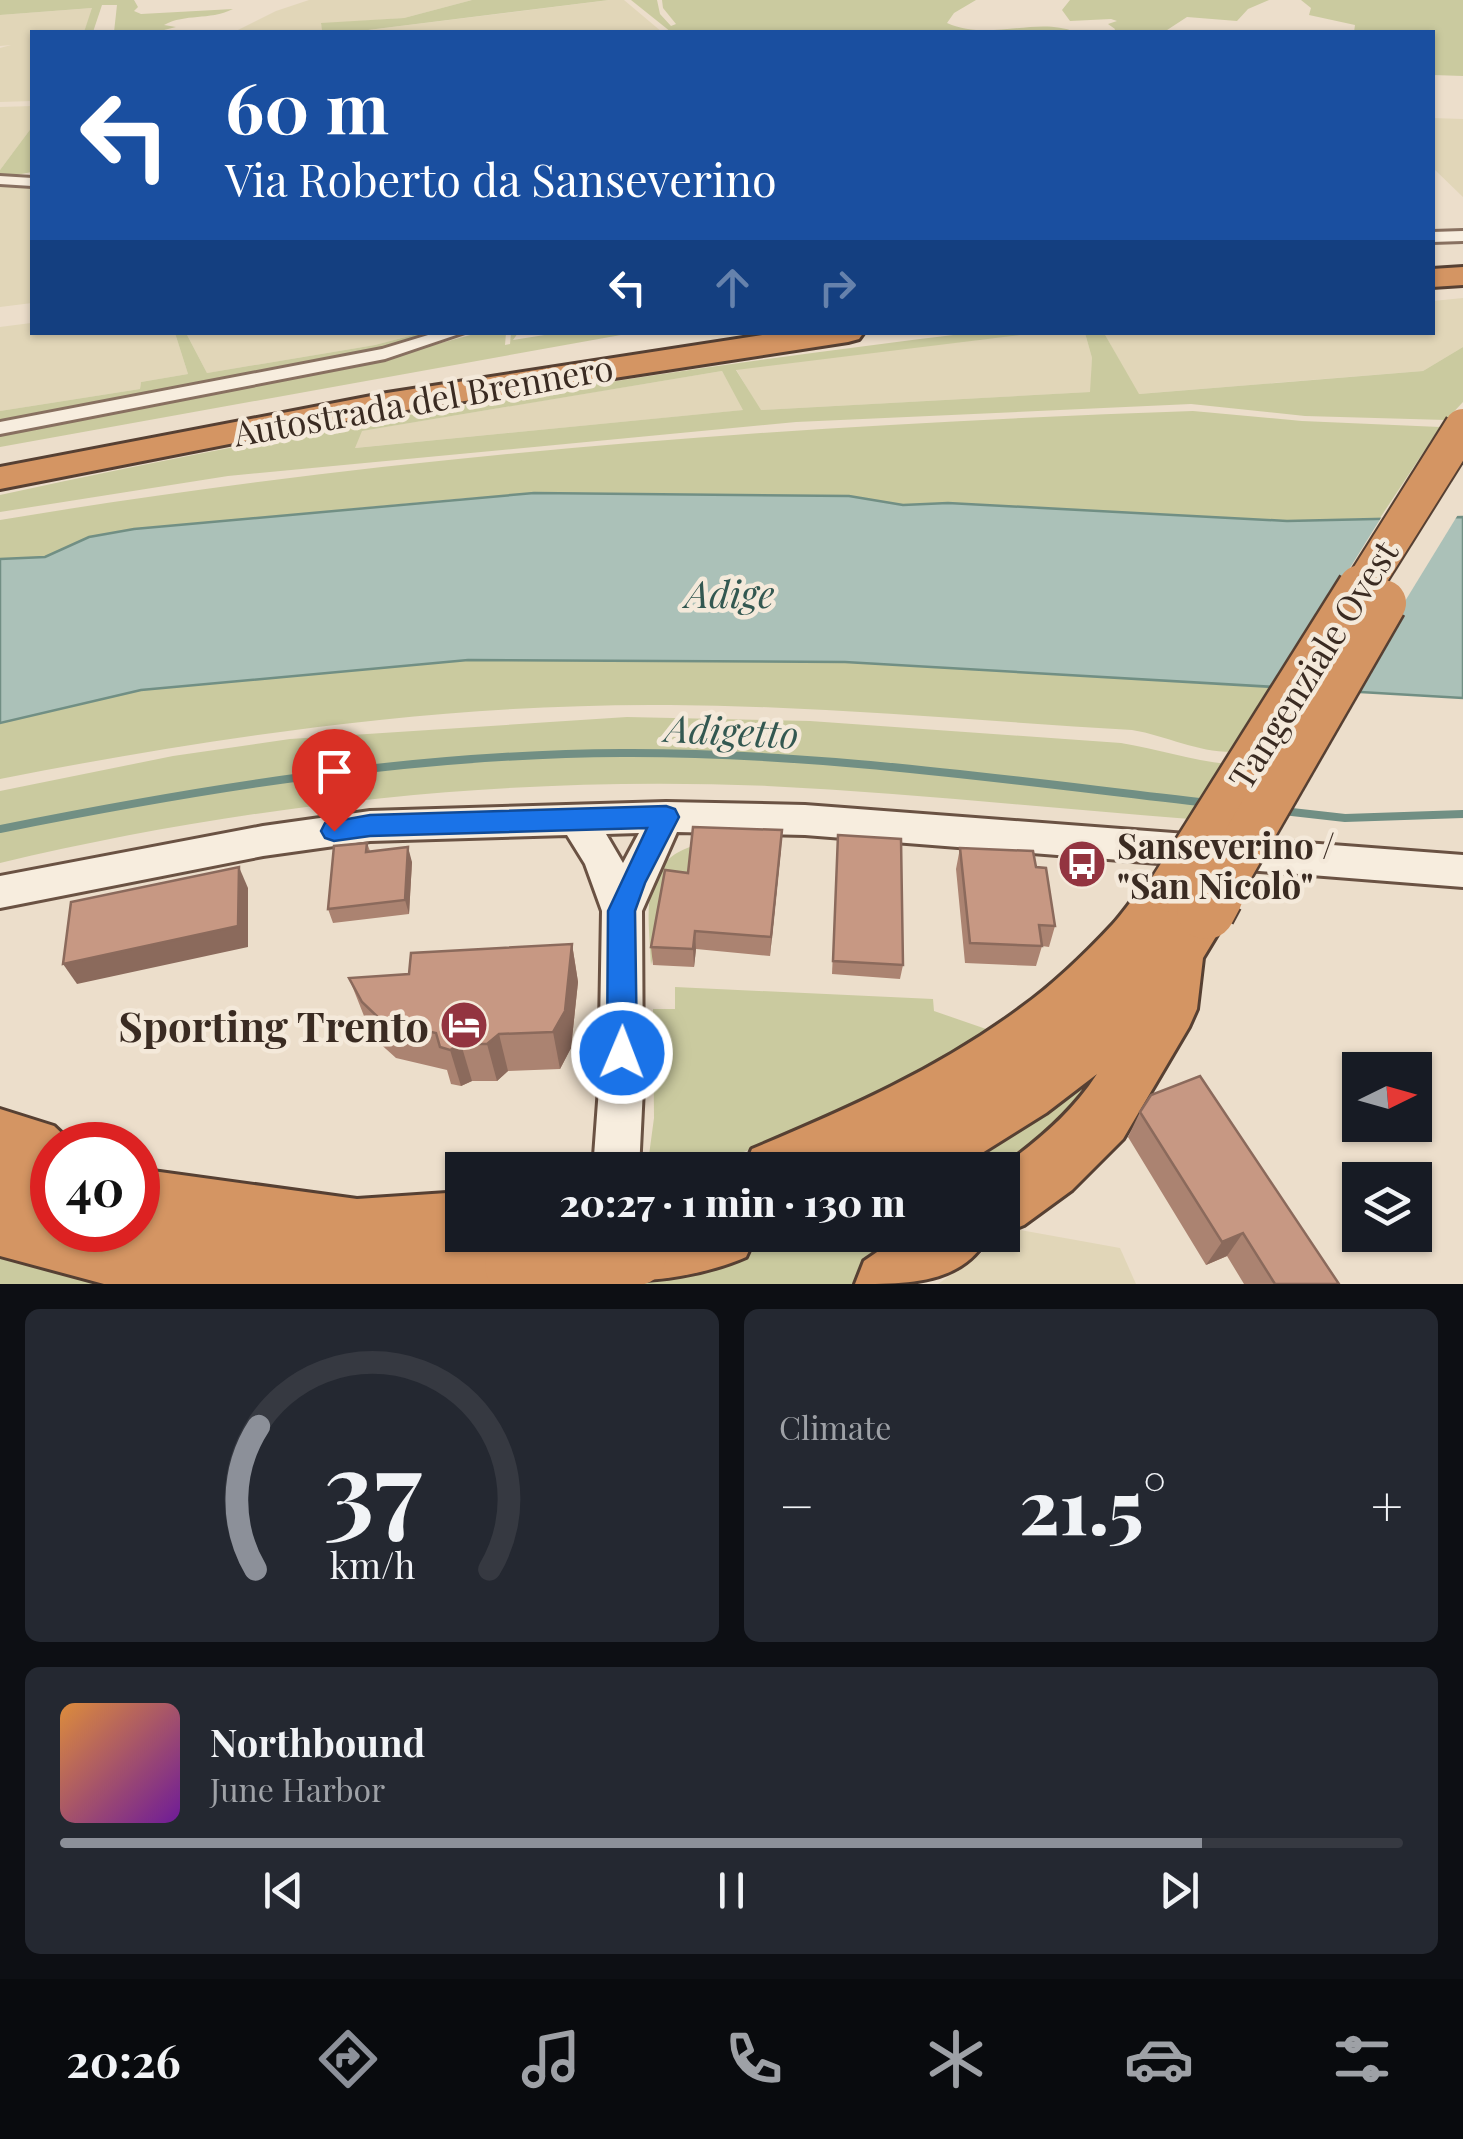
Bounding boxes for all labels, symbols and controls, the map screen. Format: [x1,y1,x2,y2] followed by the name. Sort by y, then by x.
[225,58,389,152] text: 60 m
[60,70,190,200] icon: left
[225,148,777,208] text: Via Roberto da Sanseverino
[600,260,655,315] icon: left
[705,260,760,315] icon: ahead
[810,260,865,315] icon: right
[229,342,616,456] street label: Autostrada del Brennero
[1217,530,1408,797] street label: Tangenziale Ovest
[681,567,775,618] water label: Adige
[660,701,800,759] water label: Adigetto
[292,729,377,832] pin
[307,744,362,799] icon: arrive
[1117,821,1335,908] place label: Sanseverino / "San Nicolò"
[1056,838,1108,890] bus stop icon: Sanseverino / "San Nicolò"
[118,997,429,1053] place label: Sporting Trento
[438,999,490,1051] hotel icon: Sporting Trento
[570,1001,674,1105] position arrow
[1342,1052,1432,1142] north arrow
[1342,1052,1432,1252] map controls
[30,1122,160,1252] speed limit sign: 40
[1342,1162,1432,1252] button: layers
[559,1176,906,1227] text: 20:27 · 1 min · 130 m
[779,1405,891,1448] text: Climate
[323,1414,422,1553] text: 37
[1019,1454,1166,1554] text: 21.5°
[779,1467,815,1541] text: −
[1371,1467,1403,1541] text: +
[329,1540,415,1588] text: km/h
[210,1716,425,1767] text: Northbound
[210,1767,385,1810] text: June Harbor
[256,1863,311,1918] icon: previous
[704,1863,759,1918] icon: pause
[1152,1863,1207,1918] icon: next
[313,2024,383,2094] icon: directions
[516,2024,586,2094] icon: music
[719,2024,789,2094] icon: phone
[921,2024,991,2094] icon: climate
[1124,2024,1194,2094] icon: car
[1327,2024,1397,2094] icon: filters
[66,2029,181,2089] text: 20:26

